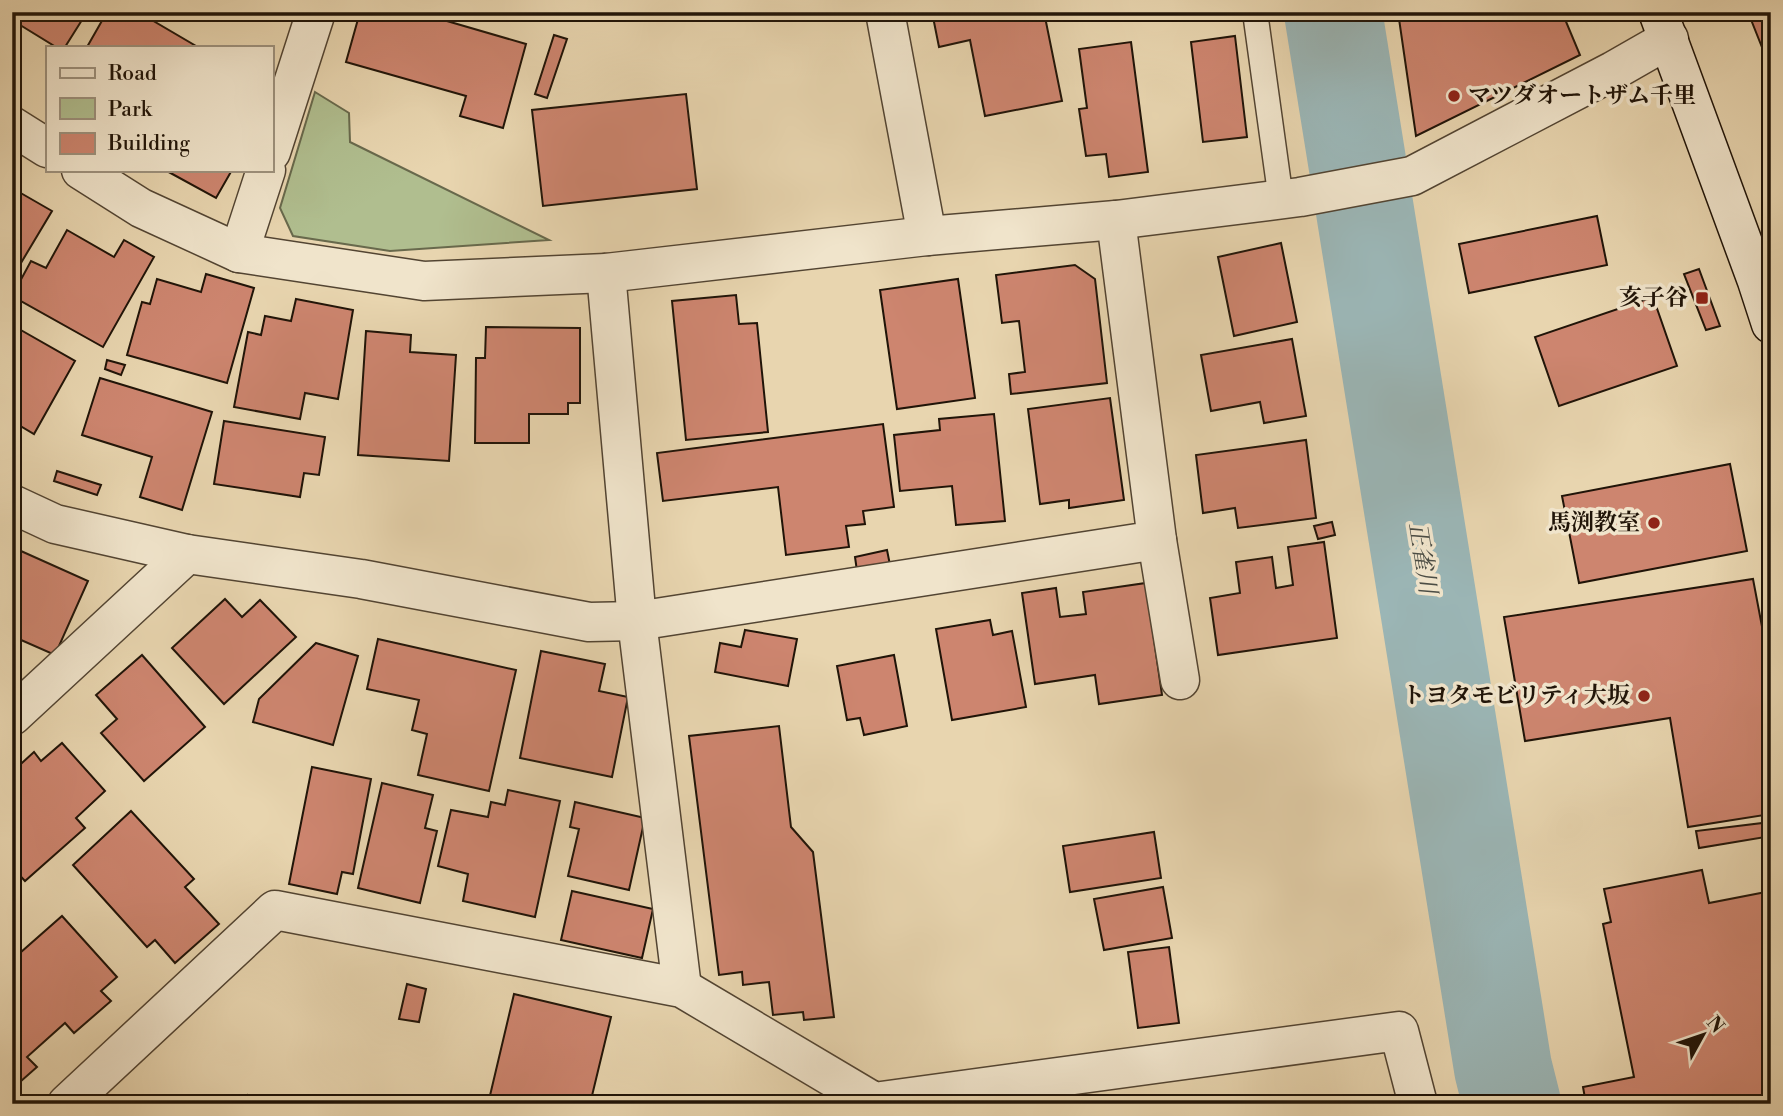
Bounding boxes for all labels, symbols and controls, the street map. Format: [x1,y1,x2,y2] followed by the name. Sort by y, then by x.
[46,46,273,172] legend
[108,61,157,87] text: Road
[1468,82,1696,110] place label: マツダオートザム千里
[1446,88,1462,104] marker: マツダオートザム千里
[108,97,153,123] text: Park
[107,131,190,157] text: Building
[1619,284,1688,312] place label: 亥子谷
[1694,290,1710,306] marker: 亥子谷
[1548,509,1640,537] place label: 馬渕教室
[1646,515,1662,531] marker: 馬渕教室
[1402,520,1443,599] water label: 正雀川
[1402,682,1630,710] place label: トヨタモビリティ大坂
[1636,688,1652,704] marker: トヨタモビリティ大坂
[1668,1000,1738,1070] north arrow
[1701,1011,1729,1038] text: N

